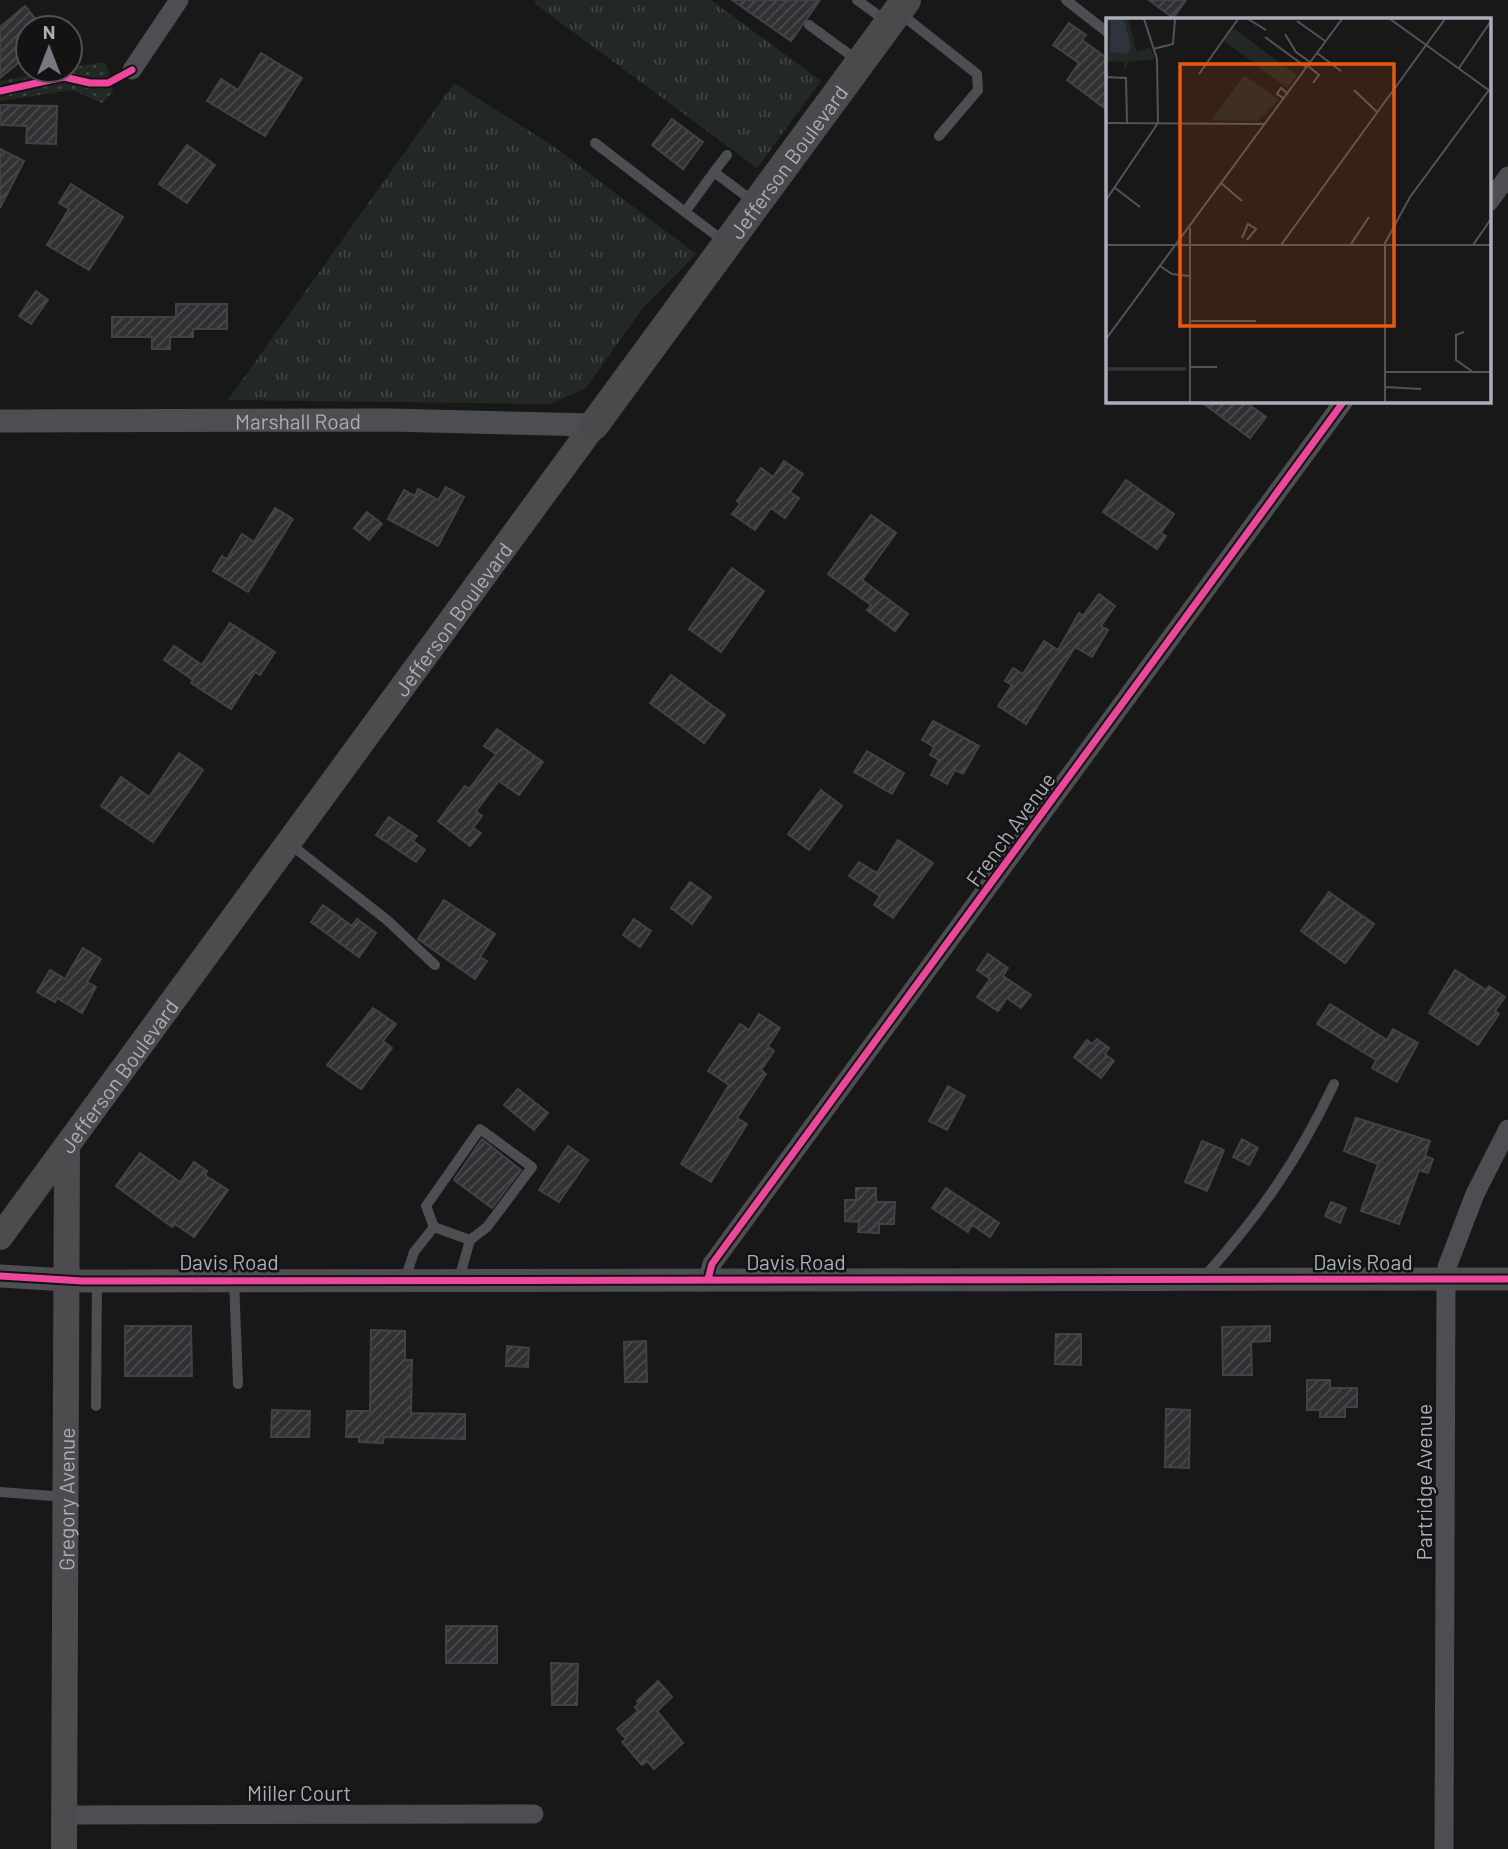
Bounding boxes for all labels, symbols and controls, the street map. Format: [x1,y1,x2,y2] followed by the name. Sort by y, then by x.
[14,14,84,84] north arrow
[1106,18,1490,402] inset map
[43,20,55,43] text: N
[723,80,852,243] street label: Jefferson Boulevard
[235,408,361,433] street label: Marshall Road
[388,537,517,700] street label: Jefferson Boulevard
[960,767,1060,891] street label: French Avenue
[54,994,183,1157] street label: Jefferson Boulevard
[179,1249,279,1274] street label: Davis Road
[746,1249,846,1274] street label: Davis Road
[1313,1249,1413,1274] street label: Davis Road
[1411,1404,1436,1560] street label: Partridge Avenue
[53,1427,78,1571] street label: Gregory Avenue
[247,1780,351,1805] street label: Miller Court

